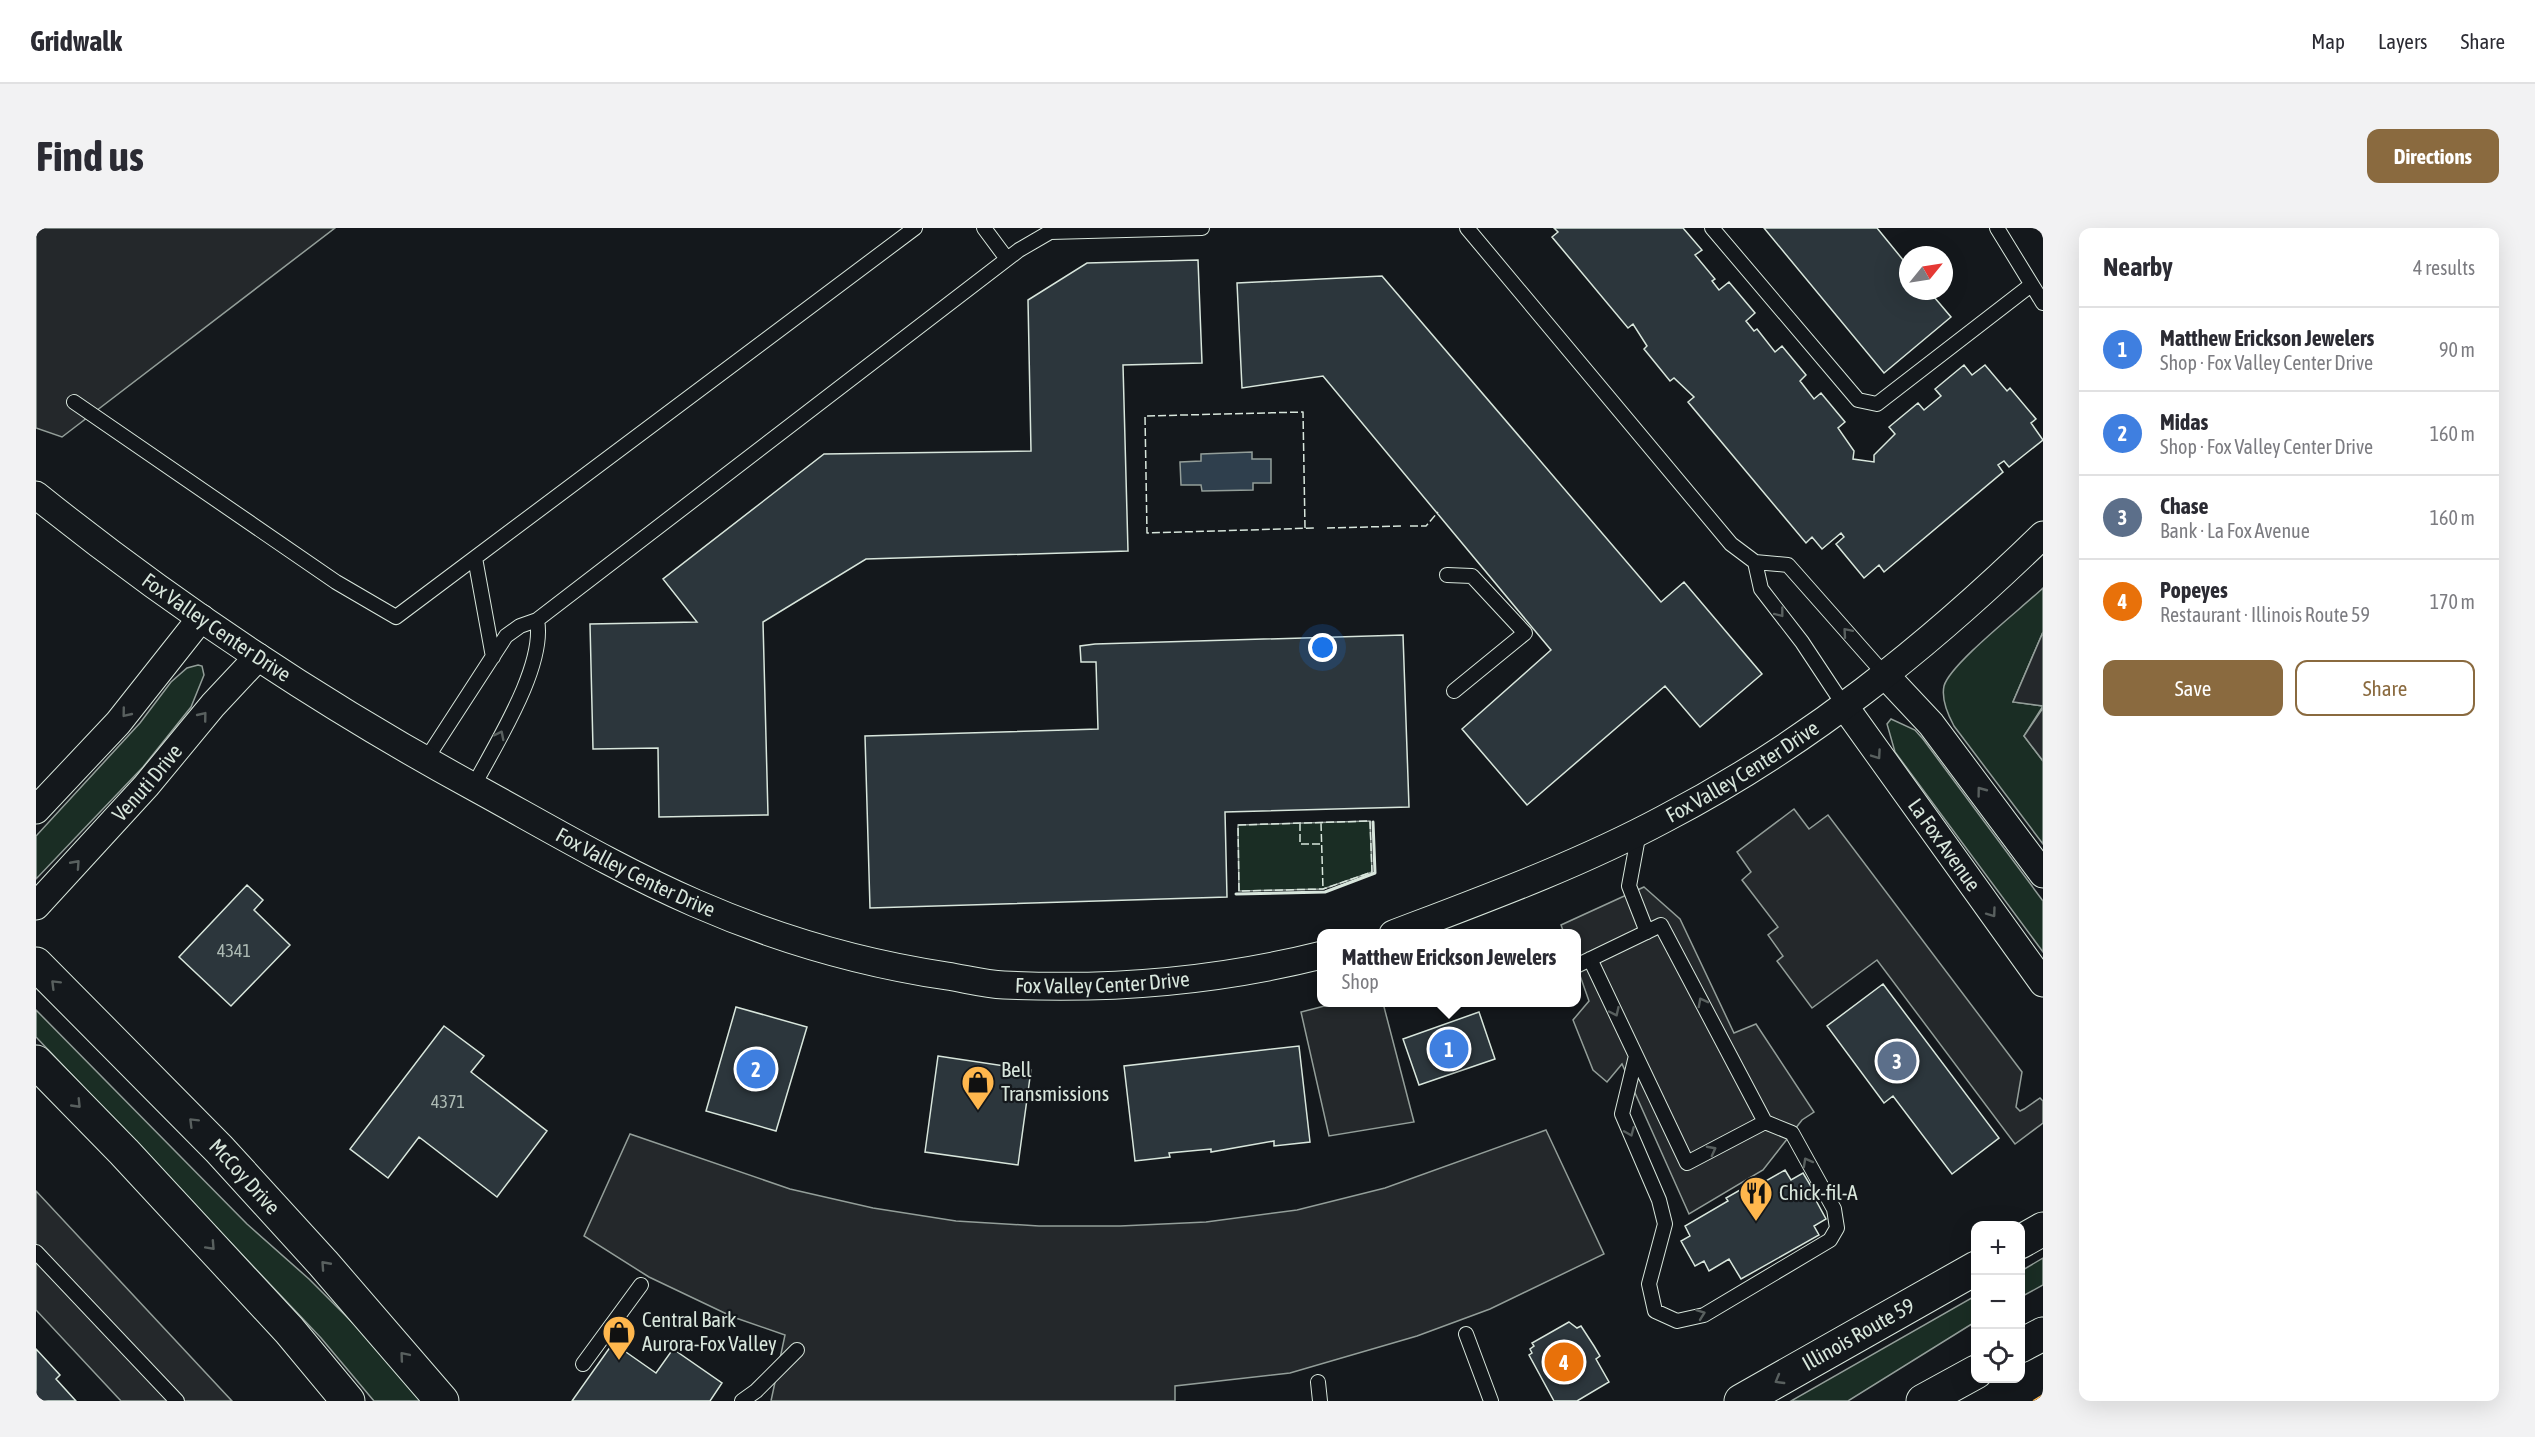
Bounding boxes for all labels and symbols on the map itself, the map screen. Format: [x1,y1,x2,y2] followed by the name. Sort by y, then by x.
[1899,246,1953,300] north arrow
[138,568,296,686] street label: Fox Valley Center Drive
[1773,607,1784,618] one-way arrow
[1843,628,1854,639] one-way arrow
[1308,633,1337,662] your location
[122,706,133,717] one-way arrow
[196,712,207,723] one-way arrow
[1661,715,1823,827] street label: Fox Valley Center Drive
[493,731,504,741] one-way arrow
[107,739,187,826] street label: Venuti Drive
[1870,749,1881,760] one-way arrow
[1977,786,1988,797] one-way arrow
[1904,794,1986,895] street label: La Fox Avenue
[552,822,719,921] street label: Fox Valley Center Drive
[69,860,80,870] one-way arrow
[1985,906,1996,917] one-way arrow
[217,940,251,961] house number: 4341
[1015,966,1191,997] street label: Fox Valley Center Drive
[52,980,63,991] one-way arrow
[1697,998,1709,1009] one-way arrow
[1608,1006,1620,1017] one-way arrow
[1430,1026,1468,1072] pin: 1
[1878,1038,1916,1084] pin: 3
[736,1046,776,1092] pin: 2
[1001,1057,1109,1105] place label: Bell Transmissions
[960,1064,996,1111] shop icon: Bell Transmissions
[431,1091,465,1112] house number: 4371
[70,1097,81,1107] one-way arrow
[189,1119,200,1130] one-way arrow
[1622,1126,1634,1137] one-way arrow
[205,1134,286,1219] street label: McCoy Drive
[1706,1146,1716,1157] one-way arrow
[1803,1157,1815,1168] one-way arrow
[1738,1175,1774,1222] restaurant icon: Chick-fil-A
[1779,1180,1858,1204] place label: Chick-fil-A
[203,1238,214,1249] one-way arrow
[321,1262,332,1272] one-way arrow
[1798,1292,1918,1375] street label: Illinois Route 59
[642,1307,777,1355] place label: Central Bark Aurora-Fox Valley
[1695,1309,1706,1322] one-way arrow
[601,1314,637,1361] shop icon: Central Bark Aurora-Fox Valley
[1544,1340,1583,1384] pin: 4
[400,1352,411,1363] one-way arrow
[1774,1373,1785,1384] one-way arrow

